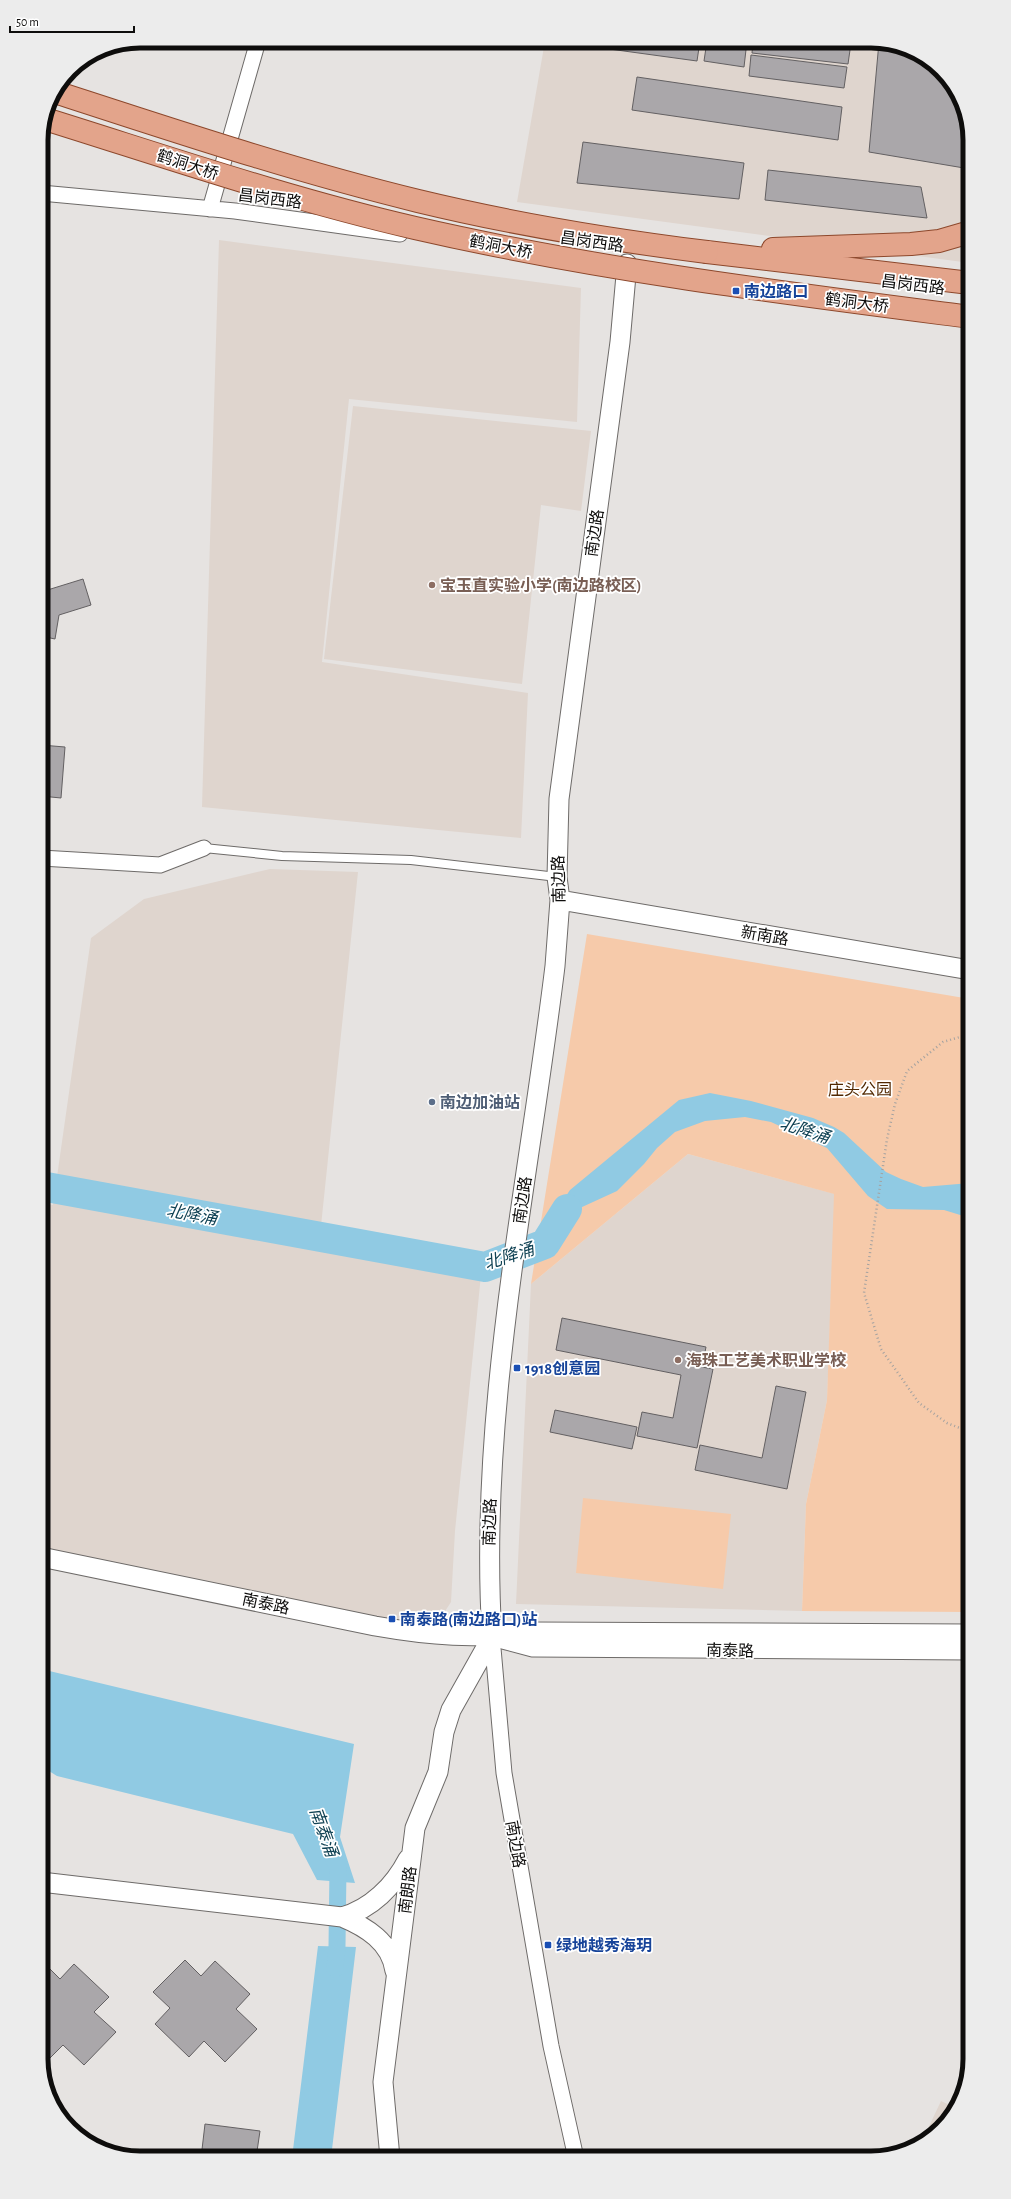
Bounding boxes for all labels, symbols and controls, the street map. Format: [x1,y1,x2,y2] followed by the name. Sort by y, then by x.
[10,8,134,34] scale bar
[16,16,39,28] text: 50 m
[155,147,221,182] street label: 鹤洞大桥
[237,186,303,211] street label: 昌岗西路
[559,229,625,254] street label: 昌岗西路
[468,232,534,261] street label: 鹤洞大桥
[880,272,946,297] street label: 昌岗西路
[744,282,808,300] place label: 南边路口
[731,286,741,296] marker: 南边路口
[824,290,890,315] street label: 鹤洞大桥
[583,508,606,558] street label: 南边路
[440,576,642,594] place label: 宝玉直实验小学(南边路校区)
[427,580,437,590] marker: 宝玉直实验小学(南边路校区)
[550,855,567,903] street label: 南边路
[740,923,790,948] street label: 新南路
[828,1081,892,1098] park label: 庄头公园
[440,1093,520,1111] place label: 南边加油站
[427,1097,437,1107] marker: 南边加油站
[778,1114,834,1147] water label: 北降涌
[511,1175,534,1225] street label: 南边路
[165,1201,221,1228] water label: 北降涌
[482,1239,538,1272] water label: 北降涌
[686,1351,847,1369] place label: 海珠工艺美术职业学校
[673,1355,683,1365] marker: 海珠工艺美术职业学校
[525,1359,600,1377] place label: 1918创意园
[512,1363,522,1373] marker: 1918创意园
[480,1498,499,1546] street label: 南边路
[241,1590,291,1617] street label: 南泰路
[400,1610,538,1628] place label: 南泰路(南边路口)站
[387,1614,397,1624] marker: 南泰路(南边路口)站
[706,1642,754,1659] street label: 南泰路
[307,1805,342,1861] water label: 南泰涌
[503,1819,528,1869] street label: 南边路
[396,1865,419,1915] street label: 南朗路
[556,1936,652,1954] place label: 绿地越秀海玥
[543,1940,553,1950] marker: 绿地越秀海玥

